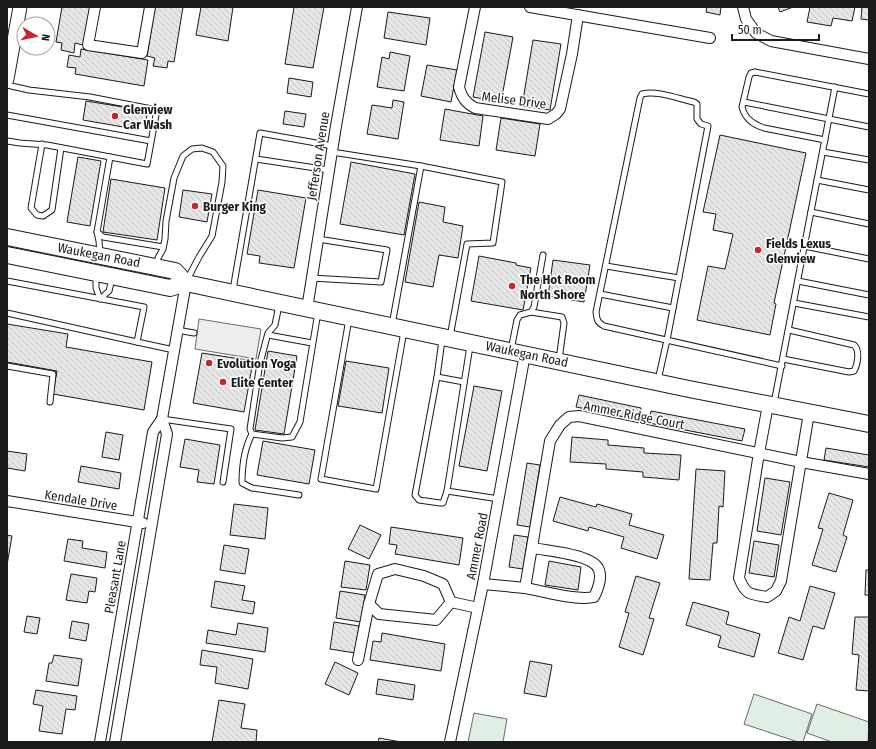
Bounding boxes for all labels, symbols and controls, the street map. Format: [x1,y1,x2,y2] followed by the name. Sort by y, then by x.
[16,16,56,56] north arrow
[732,16,819,42] scale bar
[738,23,762,37] text: 50 m
[38,33,52,42] text: N
[481,89,547,111] street label: Melise Drive
[123,102,173,132] place label: Glenview Car Wash
[304,110,332,202] street label: Jefferson Avenue
[110,111,120,121] marker: Glenview Car Wash
[203,199,267,214] place label: Burger King
[190,201,200,211] marker: Burger King
[766,236,831,266] place label: Fields Lexus Glenview
[56,240,142,270] street label: Waukegan Road
[753,245,763,255] marker: Fields Lexus Glenview
[520,272,596,302] place label: The Hot Room North Shore
[507,281,517,291] marker: The Hot Room North Shore
[484,338,570,370] street label: Waukegan Road
[217,356,297,371] place label: Evolution Yoga
[204,358,214,368] marker: Evolution Yoga
[231,375,293,390] place label: Elite Center
[218,377,228,387] marker: Elite Center
[582,398,686,432] street label: Ammer Ridge Court
[44,487,118,513] street label: Kendale Drive
[463,511,491,581] street label: Ammer Road
[101,539,129,615] street label: Pleasant Lane

